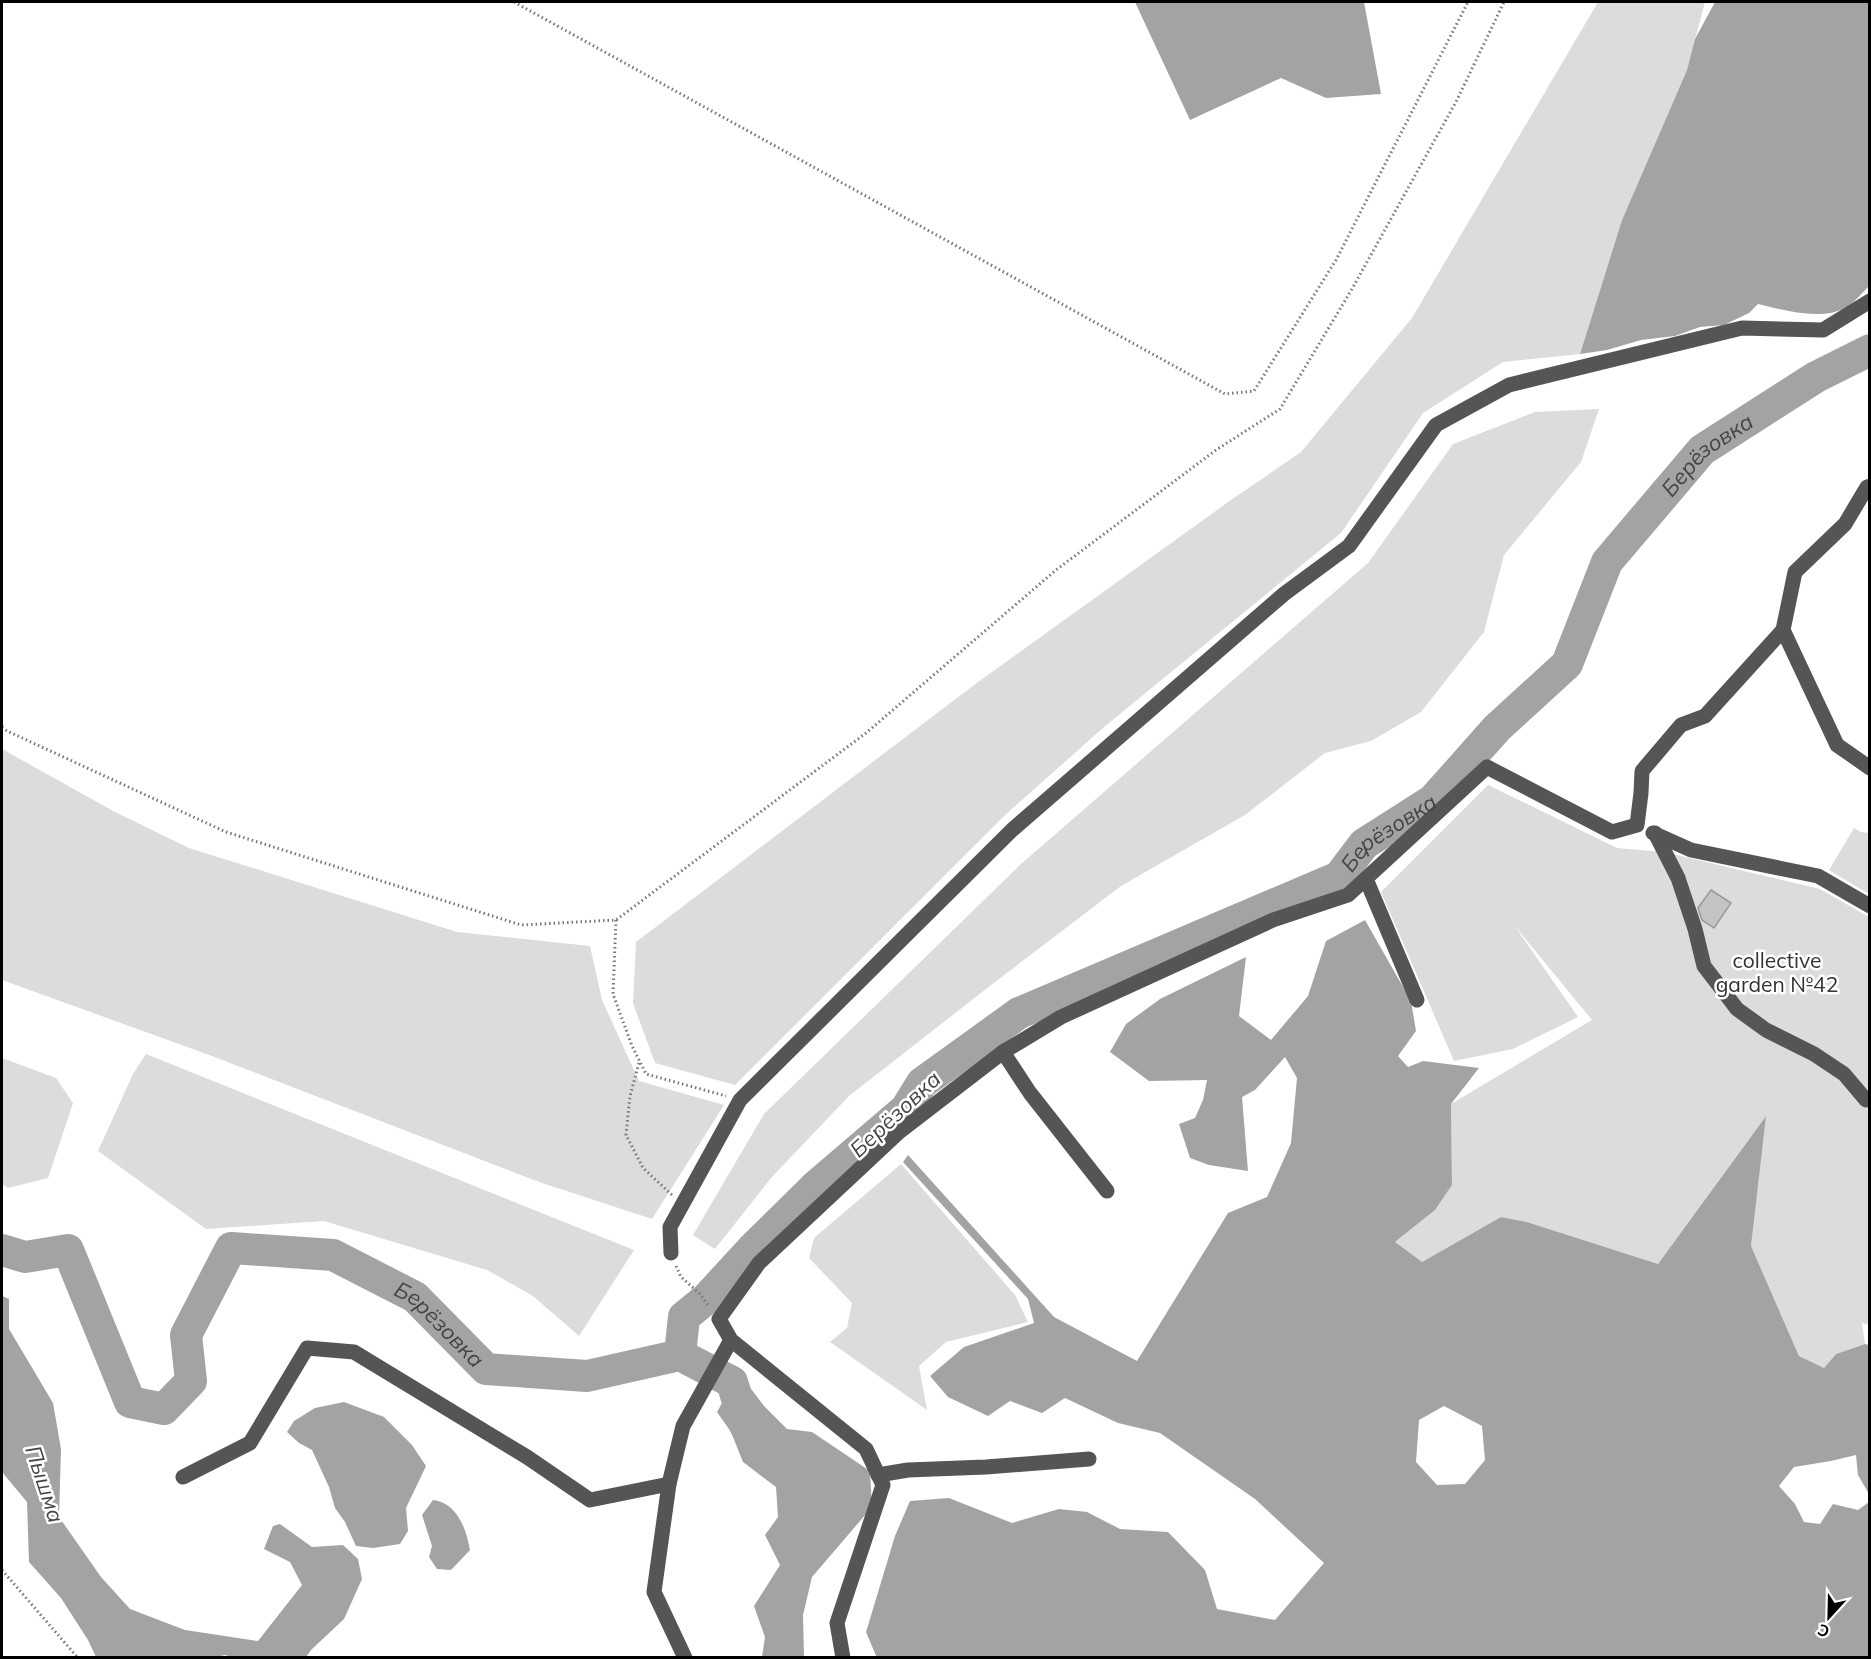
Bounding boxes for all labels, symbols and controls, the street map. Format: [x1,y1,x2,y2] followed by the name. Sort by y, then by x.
[1655,407,1758,502] water label: Берёзовка
[1334,787,1442,877] water label: Берёзовка
[1716,947,1838,997] park label: collective garden №42
[844,1065,946,1163] water label: Берёзовка
[390,1275,490,1373] water label: Берёзовка
[19,1442,71,1526] water label: Пышма
[1799,1587,1859,1647] north arrow
[1815,1620,1832,1642] text: С

